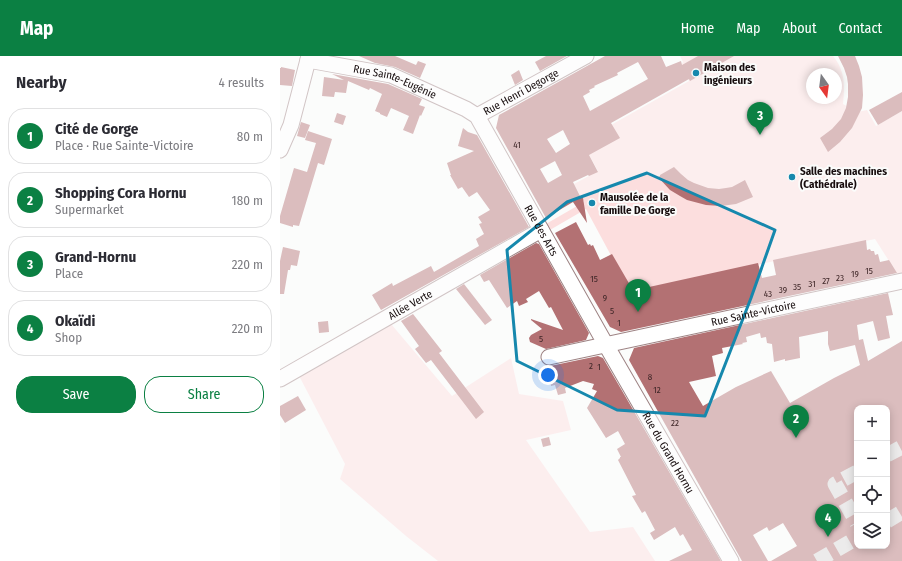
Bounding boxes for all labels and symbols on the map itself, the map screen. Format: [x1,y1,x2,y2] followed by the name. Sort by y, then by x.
[704,61,756,87] place label: Maison des ingénieurs
[352,62,438,102] street label: Rue Sainte-Eugénie
[481,66,561,118] street label: Rue Henri Degorge
[691,68,701,78] marker: Maison des ingénieurs
[806,68,842,104] north arrow
[747,102,773,135] pin: 3
[513,140,521,150] house number: 41
[800,165,887,191] place label: Salle des machines (Cathédrale)
[787,172,797,182] marker: Salle des machines (Cathédrale)
[600,191,676,217] place label: Mausolée de la famille De Gorge
[587,198,597,208] marker: Mausolée de la famille De Gorge
[521,203,561,259] street label: Rue des Arts
[865,266,873,276] house number: 15
[851,269,859,279] house number: 19
[836,273,844,283] house number: 23
[590,274,598,284] house number: 15
[822,276,830,286] house number: 27
[625,279,651,312] pin: 1
[808,279,816,289] house number: 31
[793,282,801,292] house number: 35
[779,285,787,295] house number: 39
[386,287,435,323] street label: Allée Verte
[764,289,772,299] house number: 43
[603,293,607,303] house number: 9
[710,298,797,329] street label: Rue Sainte-Victoire
[610,306,614,316] house number: 5
[617,318,621,328] house number: 1
[539,334,543,344] house number: 5
[589,361,593,371] house number: 2
[597,362,601,372] house number: 1
[538,365,558,385] your location
[648,372,653,382] house number: 8
[653,385,661,395] house number: 12
[783,405,809,438] pin: 2
[639,410,696,496] street label: Rue du Grand Hornu
[671,418,679,428] house number: 22
[815,504,841,537] pin: 4

